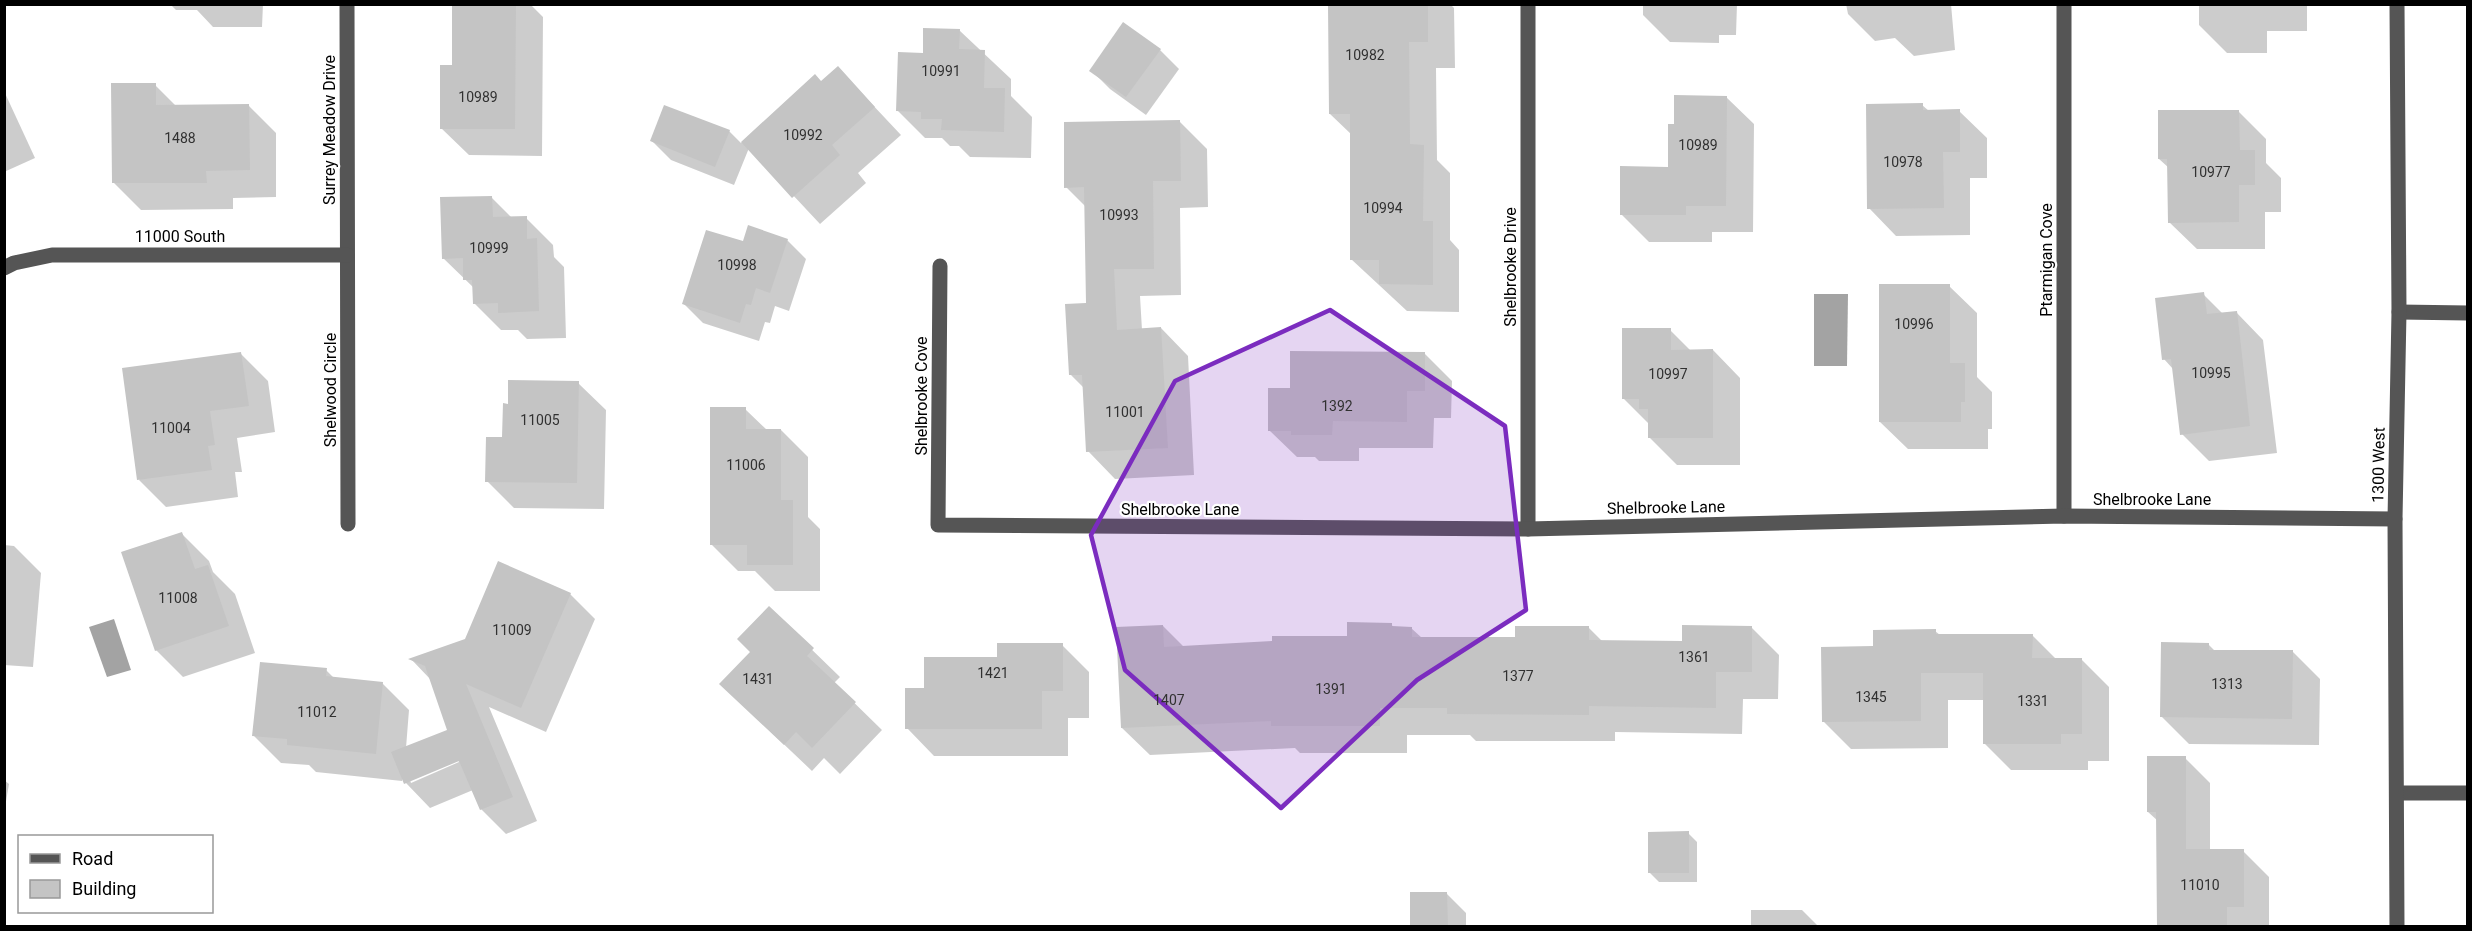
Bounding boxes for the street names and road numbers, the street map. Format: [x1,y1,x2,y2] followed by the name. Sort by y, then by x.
[320,55,339,205] street label: Surrey Meadow Drive
[2037,203,2056,317] street label: Ptarmigan Cove
[1501,207,1520,327] street label: Shelbrooke Drive
[135,227,225,246] street label: 11000 South
[321,333,340,447] street label: Shelwood Circle
[912,336,931,456] street label: Shelbrooke Cove
[2368,427,2389,503] street label: 1300 West
[2093,490,2211,509] street label: Shelbrooke Lane
[1607,497,1725,518] street label: Shelbrooke Lane
[1121,500,1239,519] street label: Shelbrooke Lane

